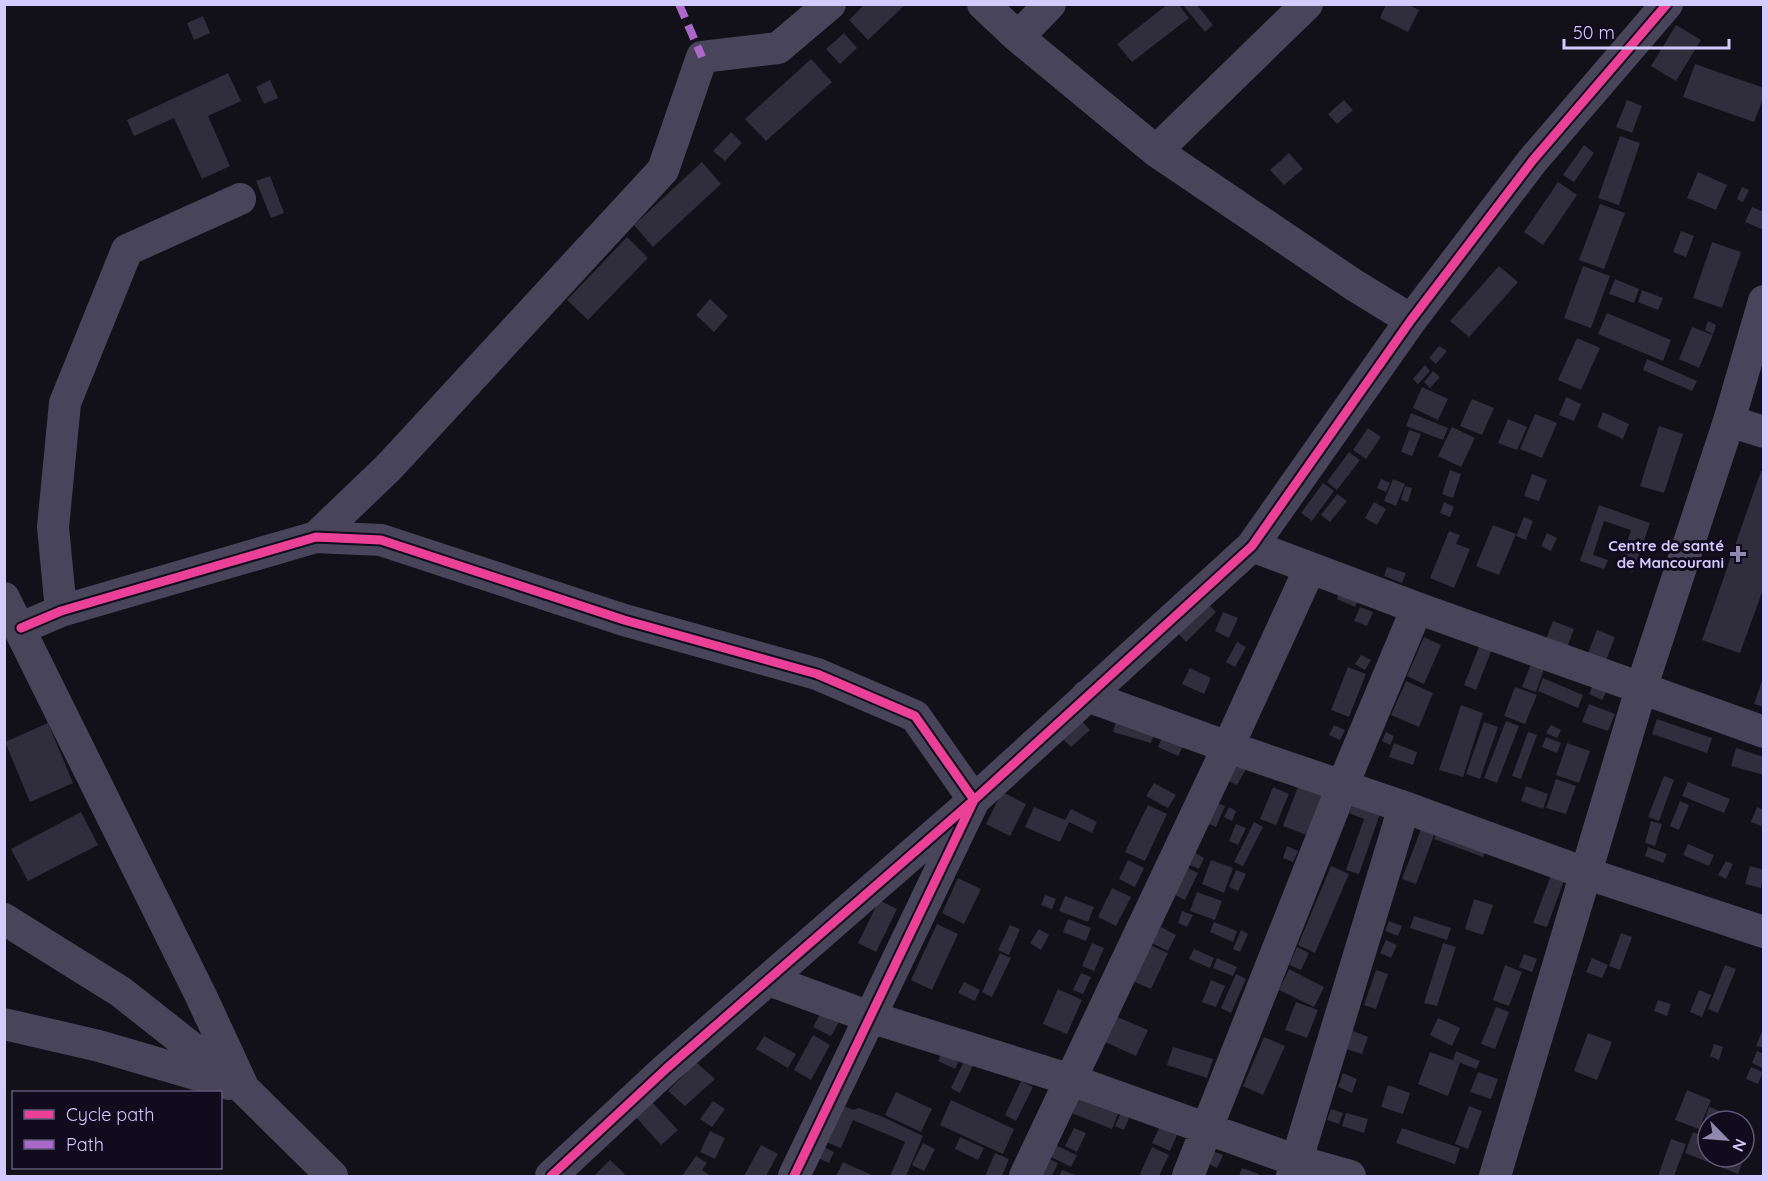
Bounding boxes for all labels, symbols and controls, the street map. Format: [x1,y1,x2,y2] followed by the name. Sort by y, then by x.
[1564,12,1729,50] scale bar
[1573,21,1615,44] text: 50 m
[1608,536,1724,572] place label: Centre de santé de Mancourani
[1729,545,1747,563] marker: Centre de santé de Mancourani
[12,1091,222,1169] legend
[66,1103,154,1126] text: Cycle path
[1696,1109,1756,1169] north arrow
[66,1133,104,1156] text: Path
[1728,1136,1751,1155] text: N

